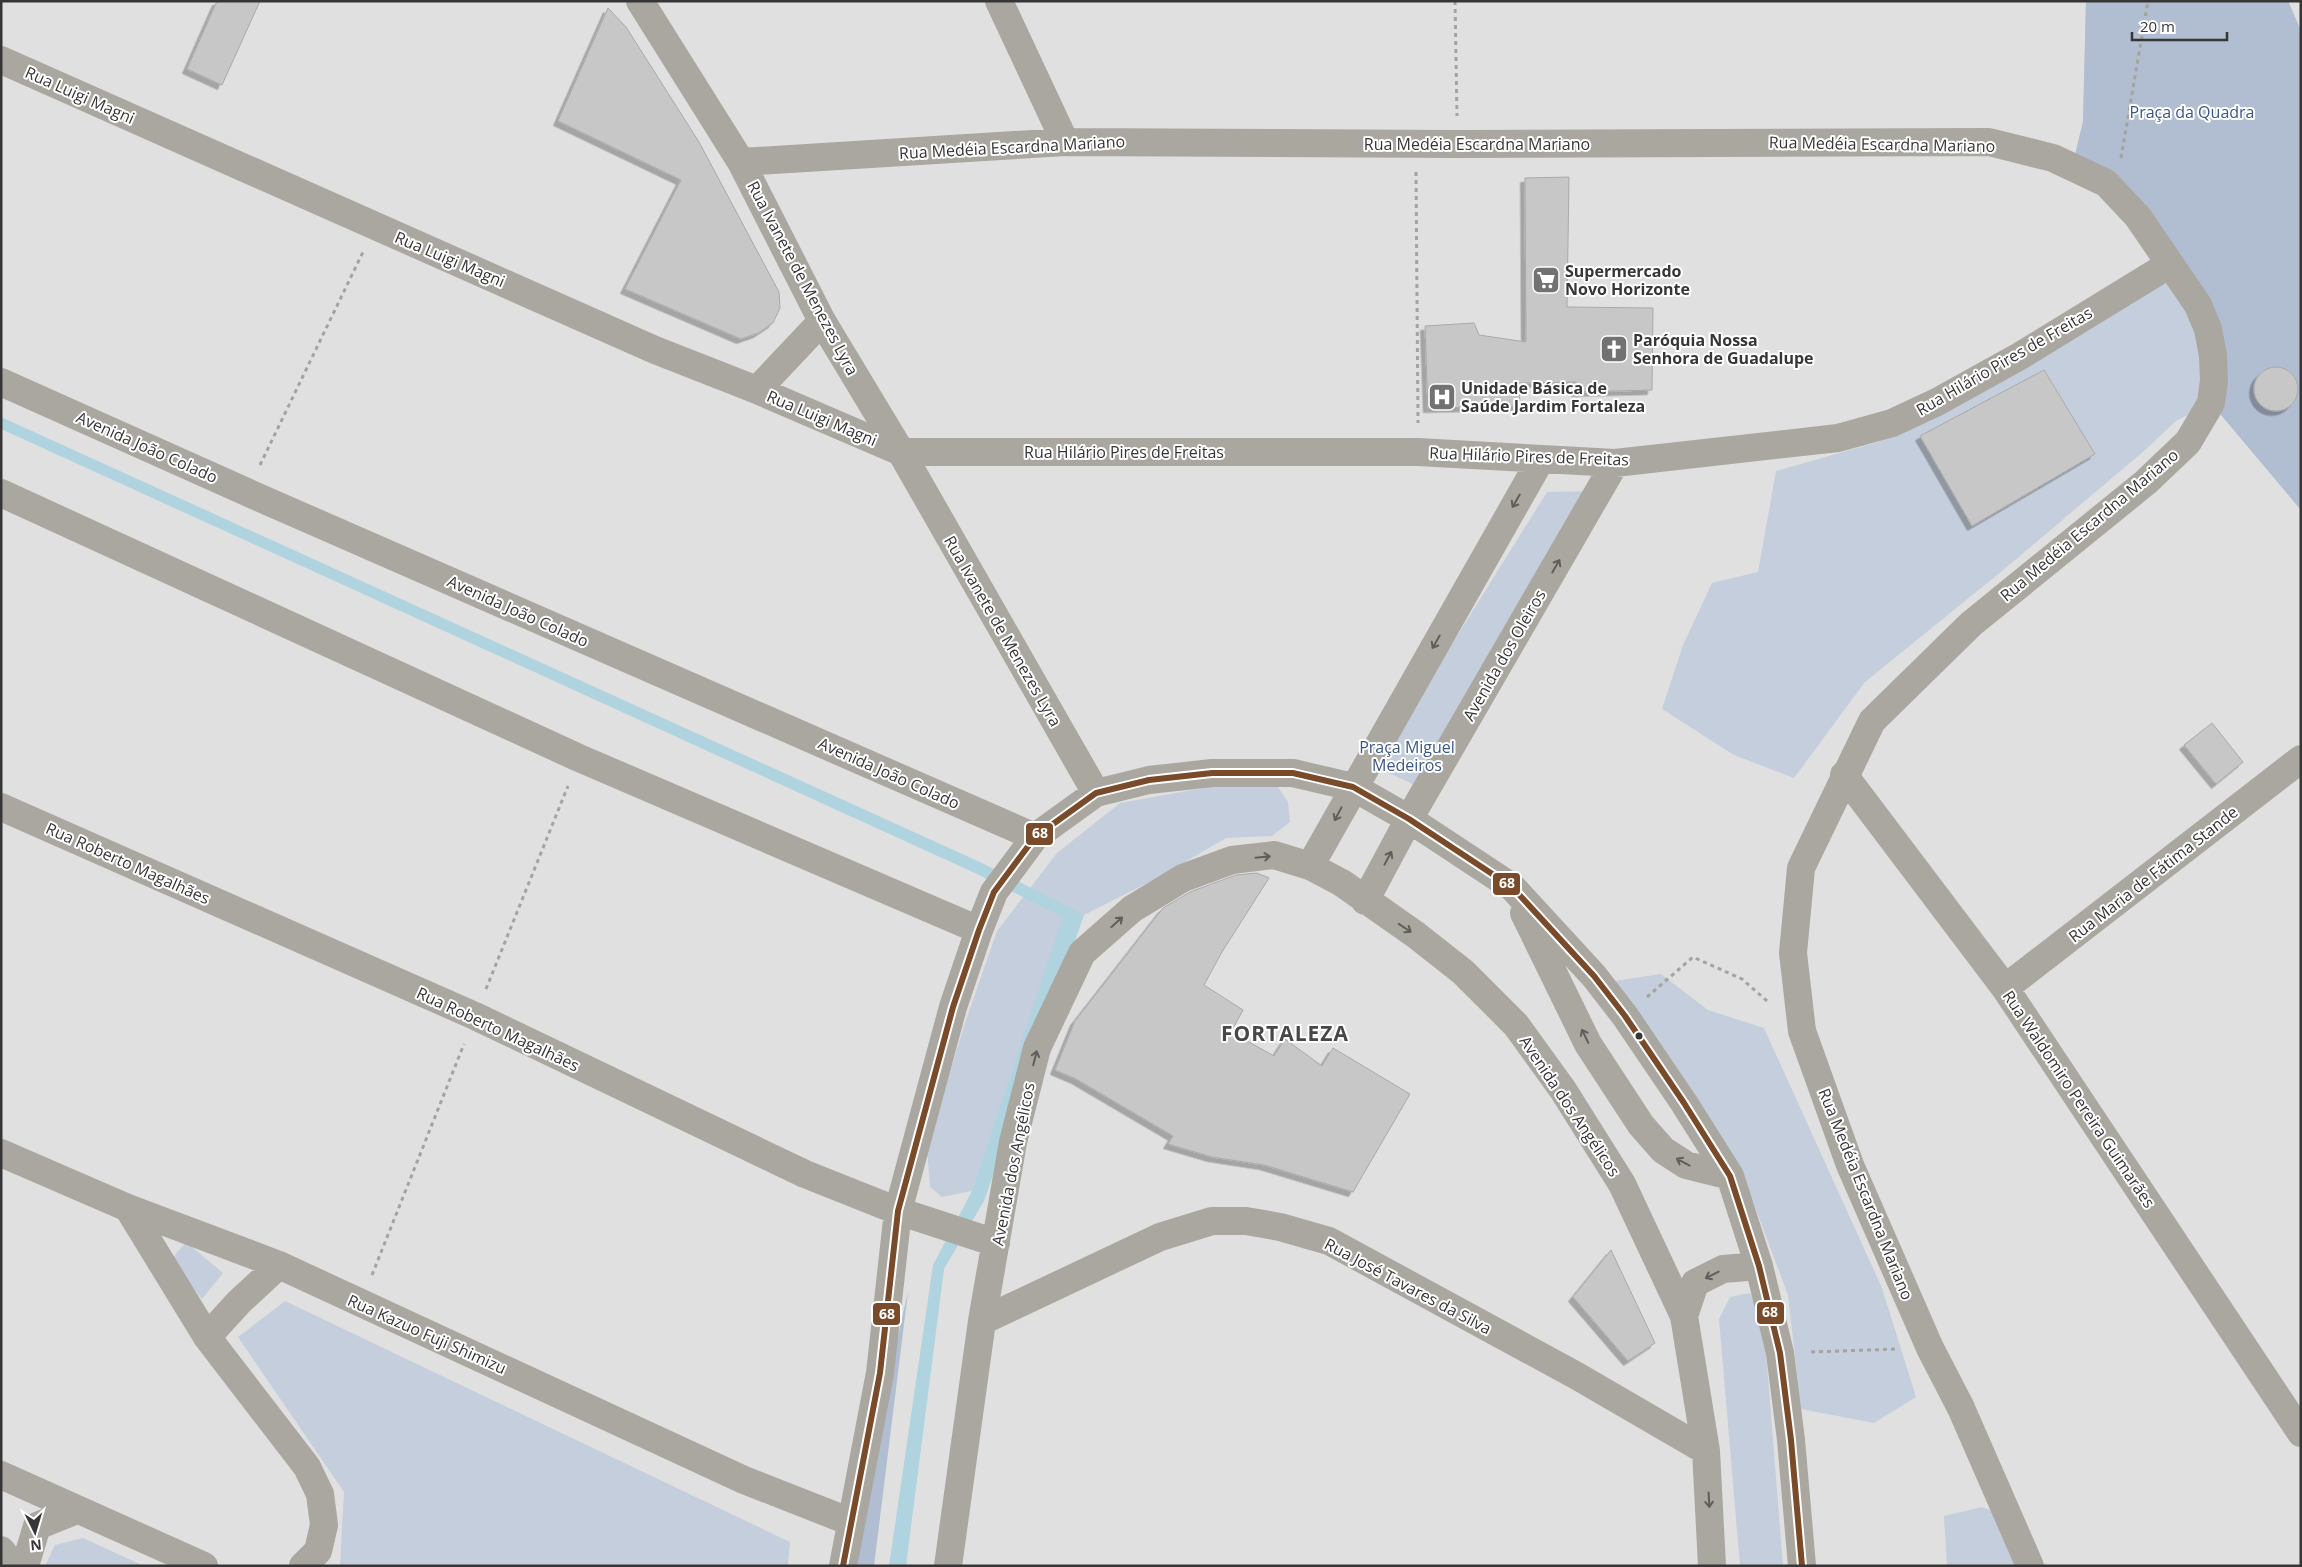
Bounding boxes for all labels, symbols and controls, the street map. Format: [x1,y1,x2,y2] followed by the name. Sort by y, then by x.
[2132,10,2227,42] scale bar
[2140,16,2175,36] text: 20 m
[22,61,138,129] street label: Rua Luigi Magni
[2130,101,2254,123] park label: Praça da Quadra
[898,130,1126,164] street label: Rua Medéia Escardna Mariano
[1769,131,1995,157] street label: Rua Medéia Escardna Mariano
[1364,133,1590,155] street label: Rua Medéia Escardna Mariano
[742,177,864,379] street label: Rua Ivanete de Menezes Lyra
[392,226,508,292] street label: Rua Luigi Magni
[1565,260,1690,300] place label: Supermercado Novo Horizonte
[1531,265,1561,295] supermarket icon: Supermercado Novo Horizonte
[1912,302,2096,420] street label: Rua Hilário Pires de Freitas
[1633,329,1814,369] place label: Paróquia Nossa Senhora de Guadalupe
[1599,334,1629,364] church icon: Paróquia Nossa Senhora de Guadalupe
[1461,377,1645,417] place label: Unidade Básica de Saúde Jardim Fortaleza
[1427,382,1457,412] hospital icon: Unidade Básica de Saúde Jardim Fortaleza
[764,385,880,451] street label: Rua Luigi Magni
[73,406,221,488] street label: Avenida João Colado
[1024,441,1224,463] street label: Rua Hilário Pires de Freitas
[1429,442,1629,470] street label: Rua Hilário Pires de Freitas
[1995,444,2183,606] street label: Rua Medéia Escardna Mariano
[1511,493,1521,508] one-way arrow
[939,532,1067,730] street label: Rua Ivanete de Menezes Lyra
[1552,559,1562,573] one-way arrow
[444,570,592,652] street label: Avenida João Colado
[1457,585,1551,725] street label: Avenida dos Oleiros
[1430,634,1440,649] one-way arrow
[815,732,963,814] street label: Avenida João Colado
[1359,736,1455,776] park label: Praça Miguel Medeiros
[2064,801,2242,947] street label: Rua Maria de Fátima Stande
[1333,806,1343,821] one-way arrow
[43,817,213,909] street label: Rua Roberto Magalhães
[1025,822,1054,846] line badge: 68
[1032,823,1048,842] text: 68
[1383,851,1393,866] one-way arrow
[1255,852,1271,862] one-way arrow
[1492,872,1521,896] line badge: 68
[1499,873,1515,892] text: 68
[1111,916,1124,928] one-way arrow
[1398,923,1412,933] one-way arrow
[413,982,583,1076] street label: Rua Roberto Magalhães
[1998,986,2160,1212] street label: Rua Waldomiro Pereira Guimarães
[1221,1019,1349,1047] district label: FORTALEZA
[1580,1029,1589,1044] one-way arrow
[1515,1031,1625,1181] street label: Avenida dos Angélicos
[1634,1031,1644,1041] unlabelled marker
[1031,1051,1040,1067] one-way arrow
[986,1081,1040,1247] street label: Avenida dos Angélicos
[1813,1085,1919,1303] street label: Rua Medéia Escardna Mariano
[1676,1157,1691,1167] one-way arrow
[1321,1233,1495,1339] street label: Rua José Tavares da Silva
[1705,1271,1720,1280] one-way arrow
[344,1289,510,1379] street label: Rua Kazuo Fuji Shimizu
[1756,1301,1785,1325] line badge: 68
[872,1302,901,1326] line badge: 68
[1762,1302,1778,1321] text: 68
[879,1304,895,1323] text: 68
[1704,1492,1713,1508] one-way arrow
[10,1507,60,1557] north arrow
[30,1535,43,1555] text: N

